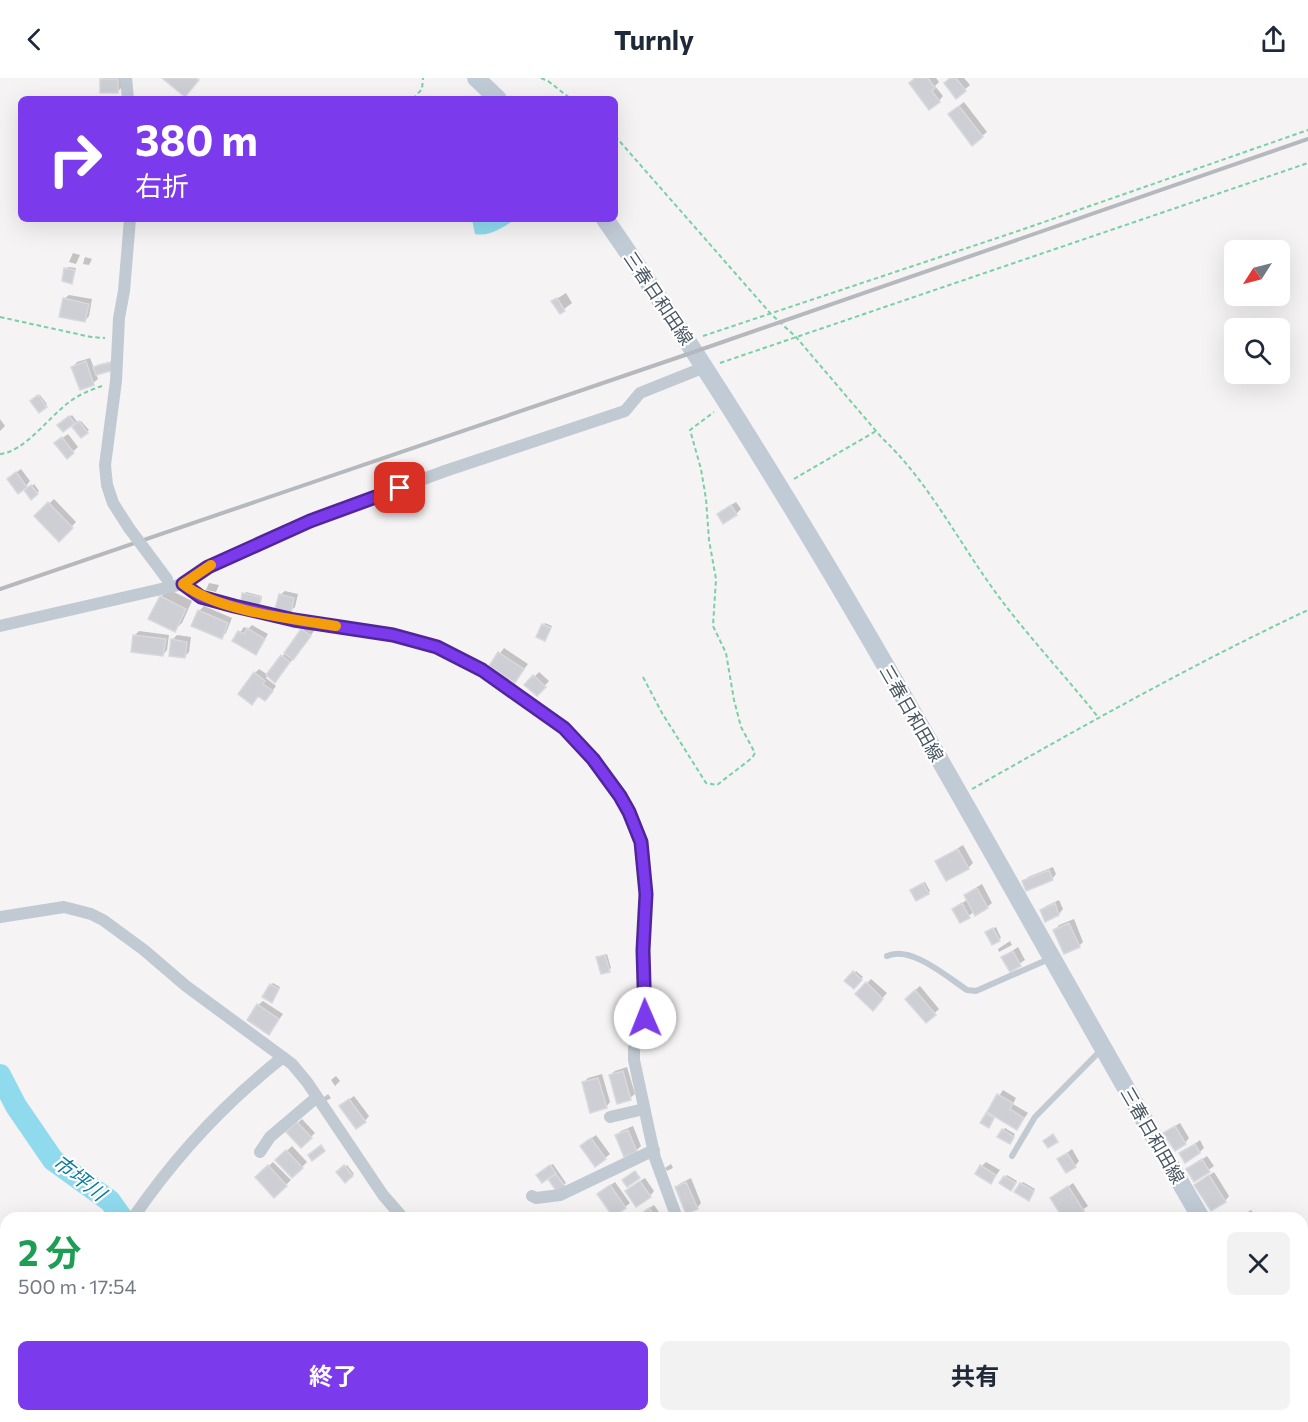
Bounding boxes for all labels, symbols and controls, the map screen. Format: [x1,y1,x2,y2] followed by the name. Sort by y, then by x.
[18,23,51,56] icon: back
[614,23,694,56] text: Turnly
[1257,23,1290,56] icon: share
[135,113,258,165] text: 380 m
[36,120,114,198] icon: right
[135,169,189,202] text: 右折
[1224,240,1290,306] north arrow
[1224,240,1290,384] map controls
[620,247,698,349] street label: 三春日和田線
[1224,318,1290,384] button: search
[374,462,425,513] pin
[383,471,416,504] icon: arrive
[875,661,949,765] street label: 三春日和田線
[613,986,677,1050] position arrow
[1116,1083,1190,1187] street label: 三春日和田線
[49,1149,113,1206] water label: 市坪川
[18,1229,81,1273] text: 2 分
[1227,1232,1290,1295] button: close
[18,1274,137,1298] text: 500 m · 17:54
[18,1341,648,1410] button: 終了
[660,1341,1290,1410] button: 共有

